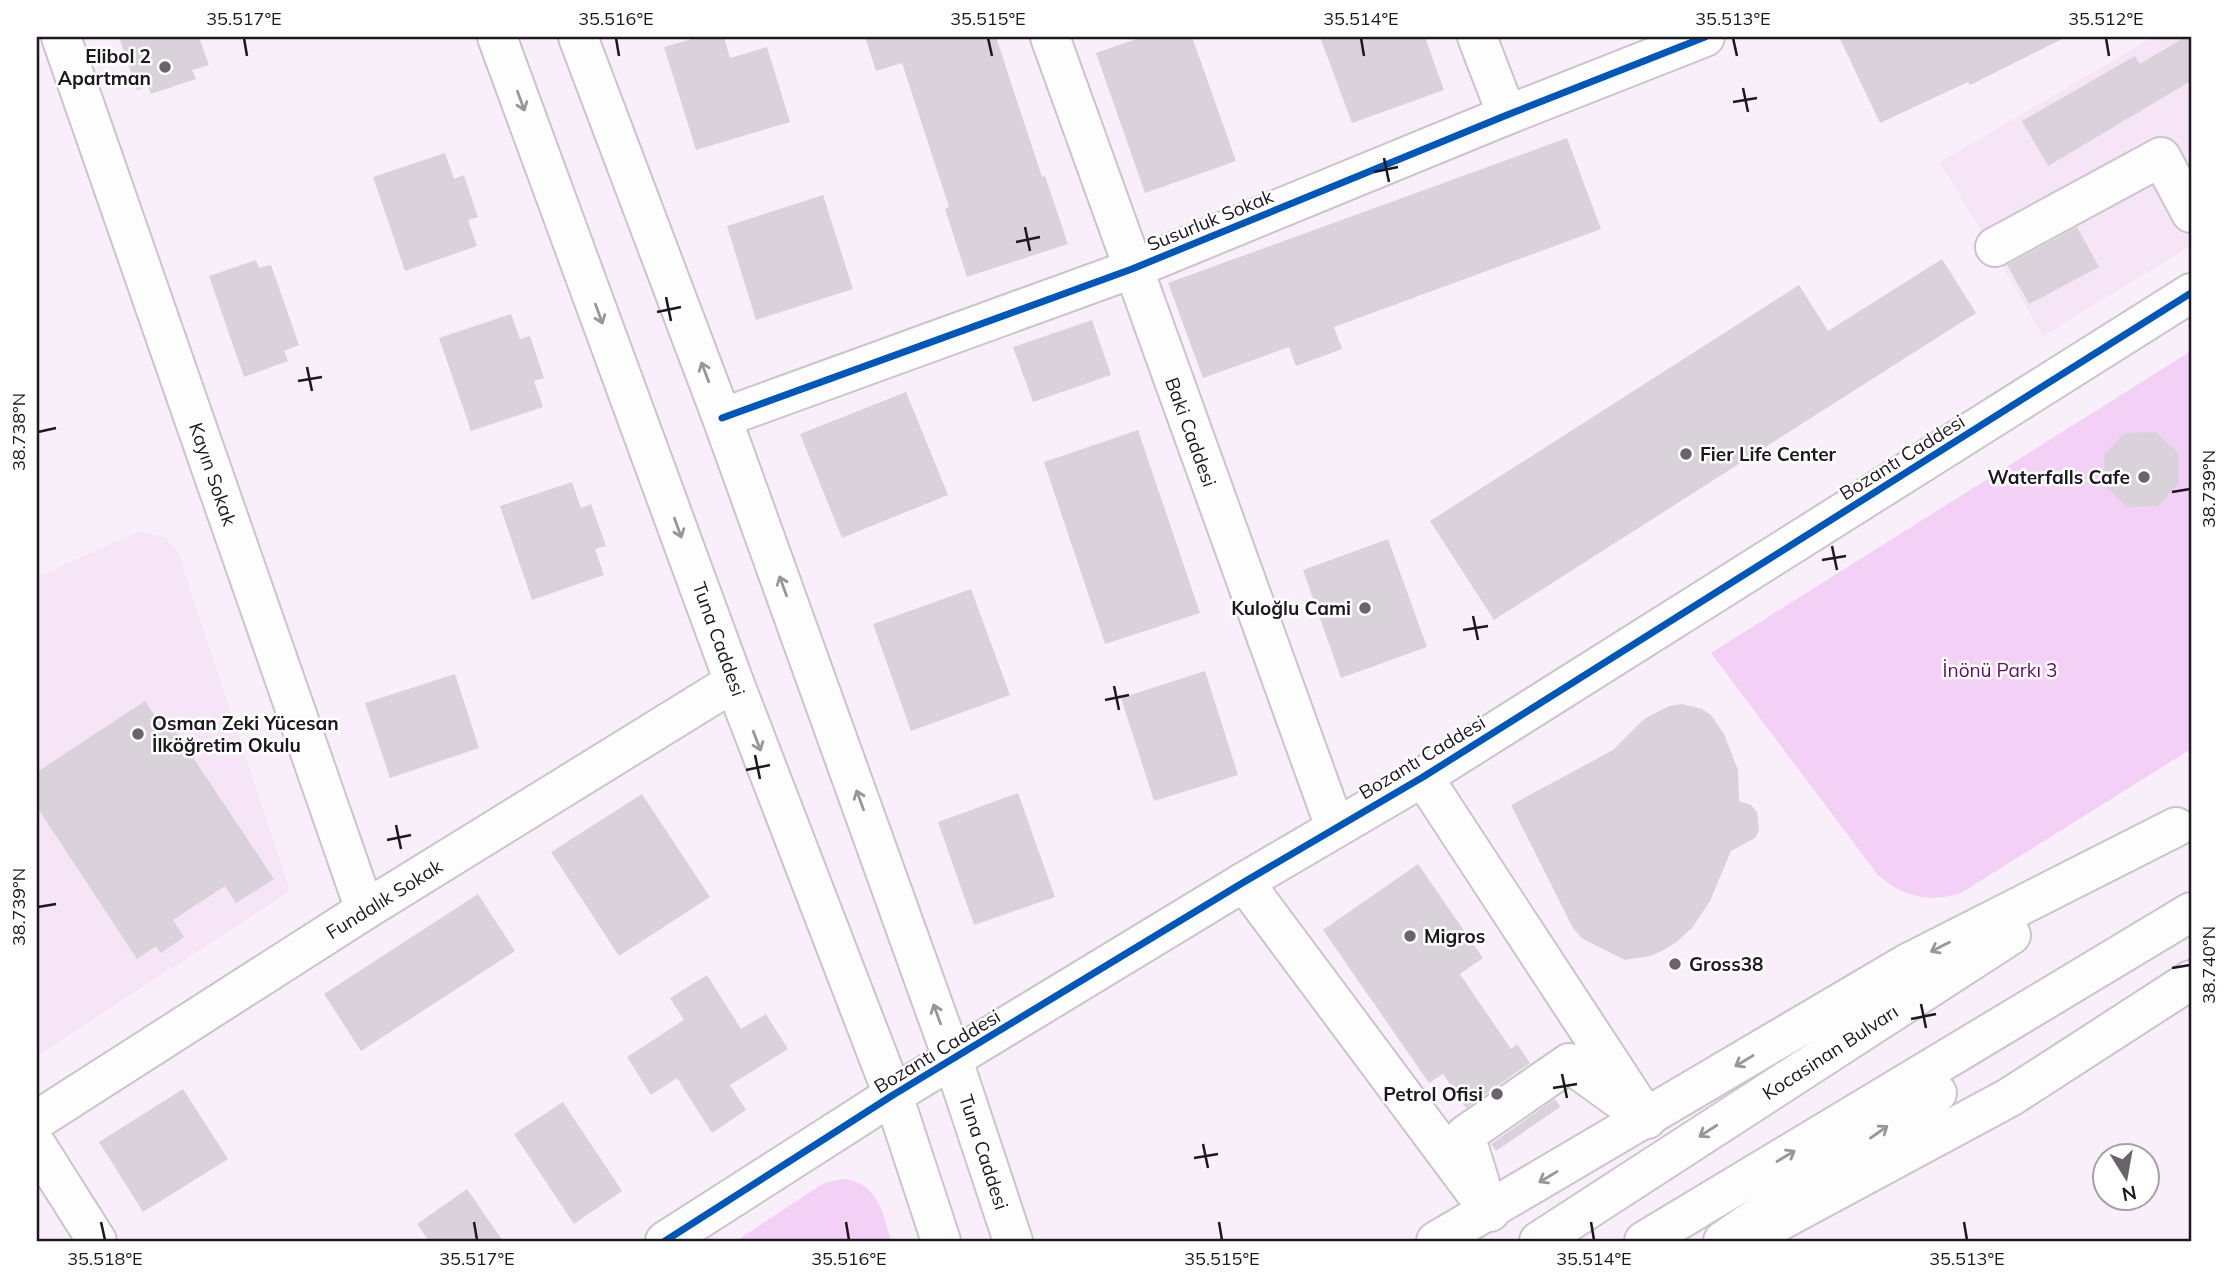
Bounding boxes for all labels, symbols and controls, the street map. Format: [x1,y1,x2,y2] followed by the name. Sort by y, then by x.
[206,7,282,30] text: 35.517°E
[578,7,654,30] text: 35.516°E
[950,7,1026,30] text: 35.515°E
[1323,7,1399,30] text: 35.514°E
[1695,7,1771,30] text: 35.513°E
[2068,7,2144,30] text: 35.512°E
[58,44,151,90] place label: Elibol 2 Apartman
[157,59,173,75] marker: Elibol 2 Apartman
[516,89,528,111] one-way arrow
[1143,184,1277,256] street label: Susurluk Sokak
[594,303,607,325] one-way arrow
[697,362,710,384] one-way arrow
[1160,374,1222,490] street label: Baki Caddesi
[7,393,30,471] text: 38.738°N
[1835,409,1969,505] street label: Bozantı Caddesi
[184,419,242,529] street label: Kayın Sokak
[1700,442,1837,466] place label: Fier Life Center
[1678,446,1694,462] marker: Fier Life Center
[2197,450,2220,528] text: 38.739°N
[1988,465,2130,489] place label: Waterfalls Cafe
[2136,469,2152,485] marker: Waterfalls Cafe
[673,516,685,538] one-way arrow
[775,575,788,597] one-way arrow
[687,579,751,699] street label: Tuna Caddesi
[1231,596,1351,620] place label: Kuloğlu Cami
[1357,600,1373,616] marker: Kuloğlu Cami
[1943,658,2057,682] park label: İnönü Parkı 3
[1354,710,1490,804] street label: Bozantı Caddesi
[152,711,339,757] place label: Osman Zeki Yücesan İlköğretim Okulu
[130,726,146,742] marker: Osman Zeki Yücesan İlköğretim Okulu
[752,730,765,752] one-way arrow
[852,789,865,811] one-way arrow
[321,854,447,944] street label: Fundalık Sokak
[7,868,30,946] text: 38.739°N
[1424,924,1485,948] place label: Migros
[2197,926,2220,1004] text: 38.740°N
[1402,928,1418,944] marker: Migros
[1930,940,1951,954] one-way arrow
[1689,952,1763,976] place label: Gross38
[1667,956,1683,972] marker: Gross38
[1758,999,1902,1105] street label: Kocasinan Bulvarı
[869,1004,1005,1098] street label: Bozantı Caddesi
[929,1004,942,1025] one-way arrow
[1734,1054,1754,1068] one-way arrow
[1383,1082,1483,1106] place label: Petrol Ofisi
[1489,1086,1505,1102] marker: Petrol Ofisi
[954,1091,1014,1213] street label: Tuna Caddesi
[1699,1124,1718,1139] one-way arrow
[1869,1125,1889,1139] one-way arrow
[2092,1142,2162,1212] north arrow
[1776,1148,1796,1162] one-way arrow
[1538,1171,1559,1184] one-way arrow
[2120,1181,2139,1207] text: N
[67,1247,143,1270] text: 35.518°E
[439,1247,515,1270] text: 35.517°E
[811,1247,887,1270] text: 35.516°E
[1184,1247,1260,1270] text: 35.515°E
[1556,1247,1632,1270] text: 35.514°E
[1929,1247,2005,1270] text: 35.513°E

